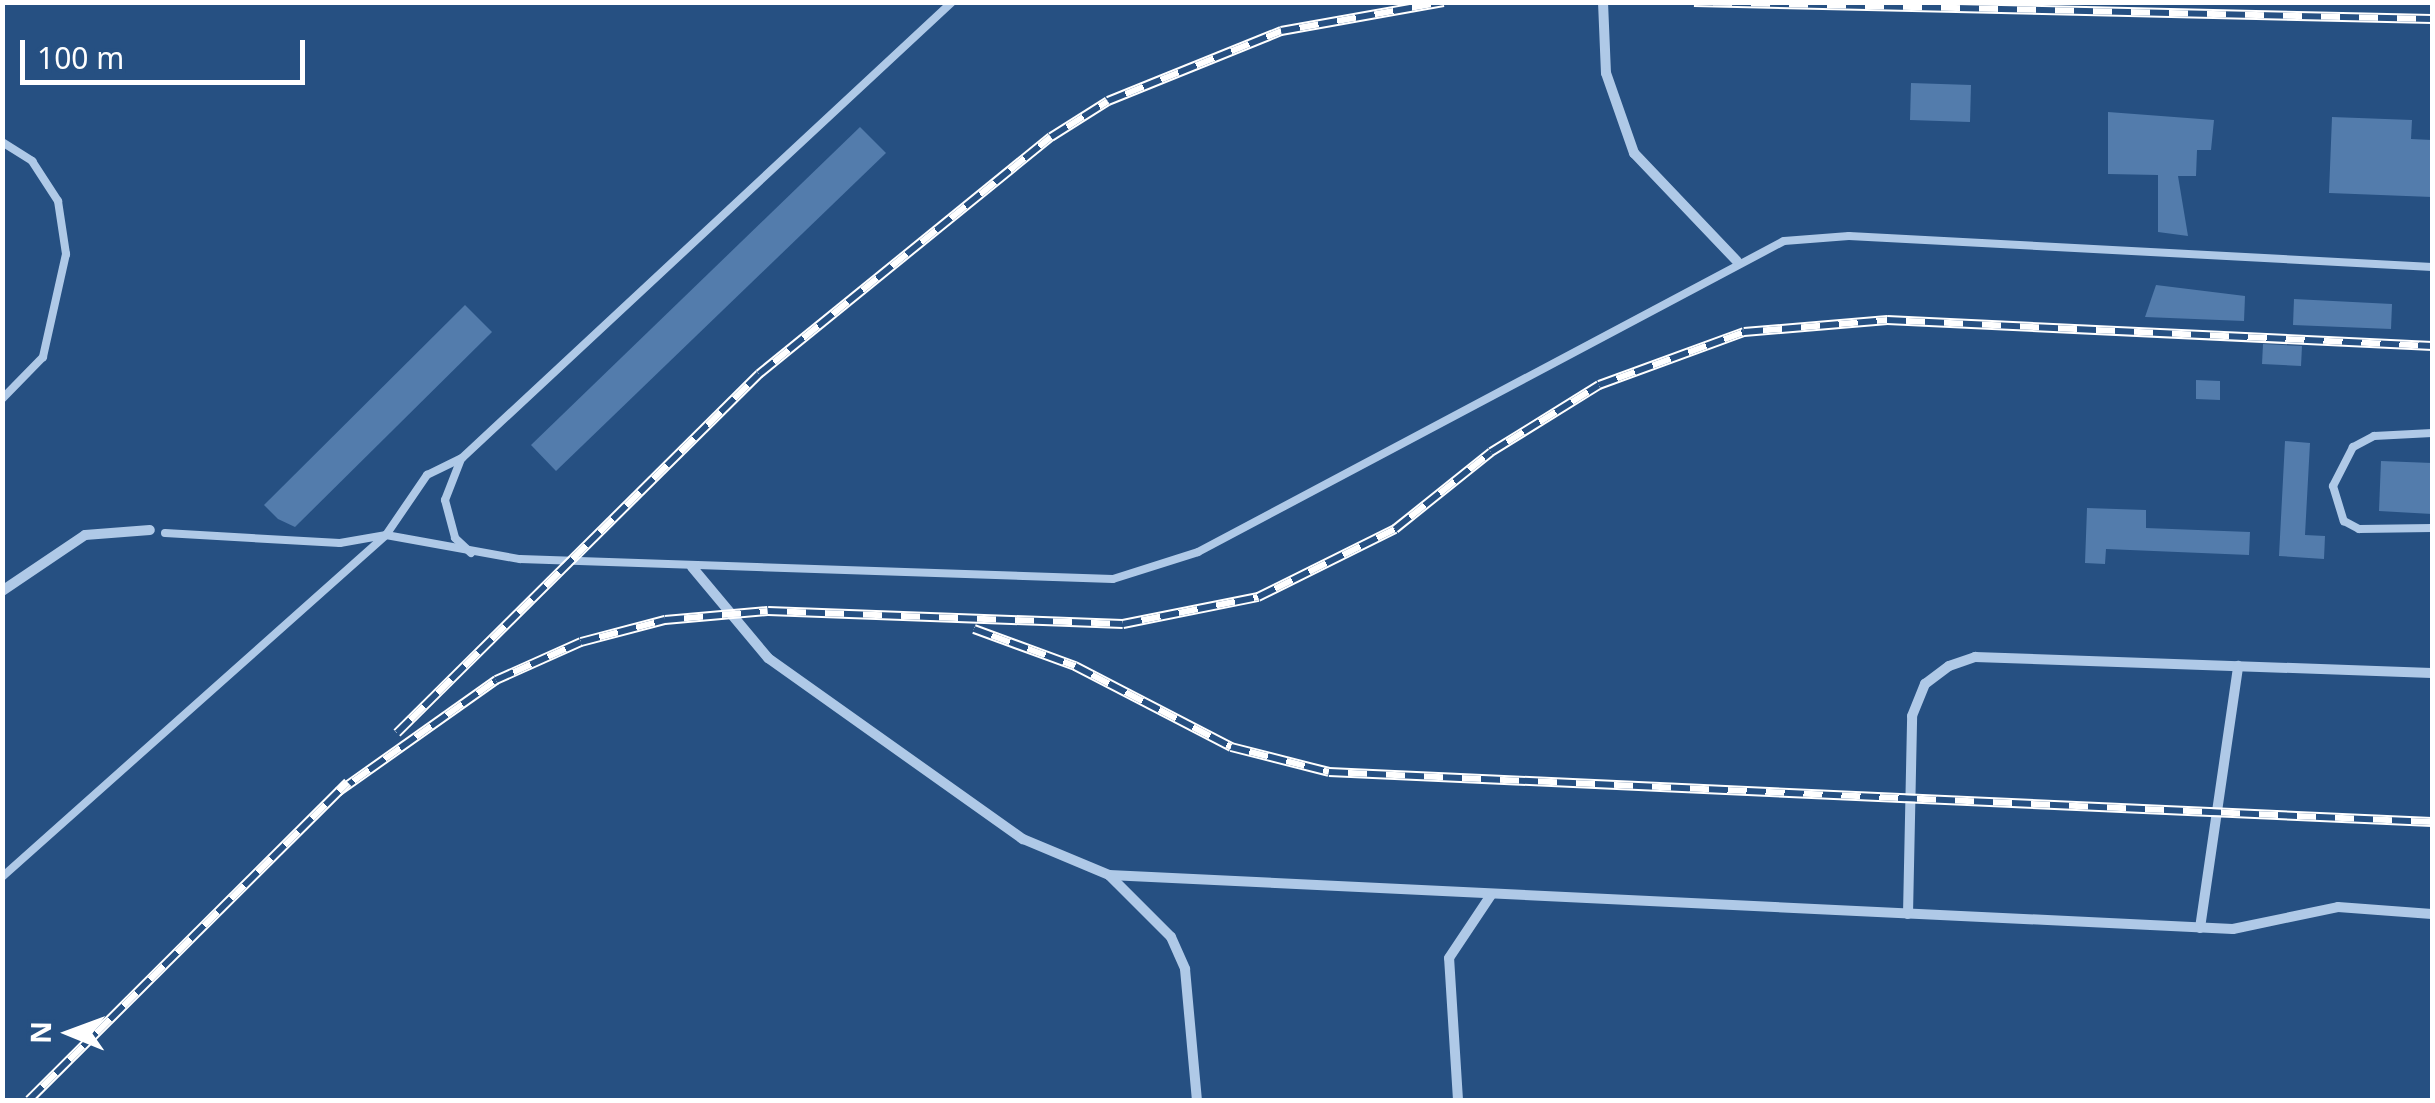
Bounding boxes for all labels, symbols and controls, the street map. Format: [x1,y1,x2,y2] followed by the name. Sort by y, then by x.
[25,20,310,82] scale bar
[37,37,124,78] text: 100 m
[20,983,120,1083] north arrow
[21,1021,59,1044] text: N

